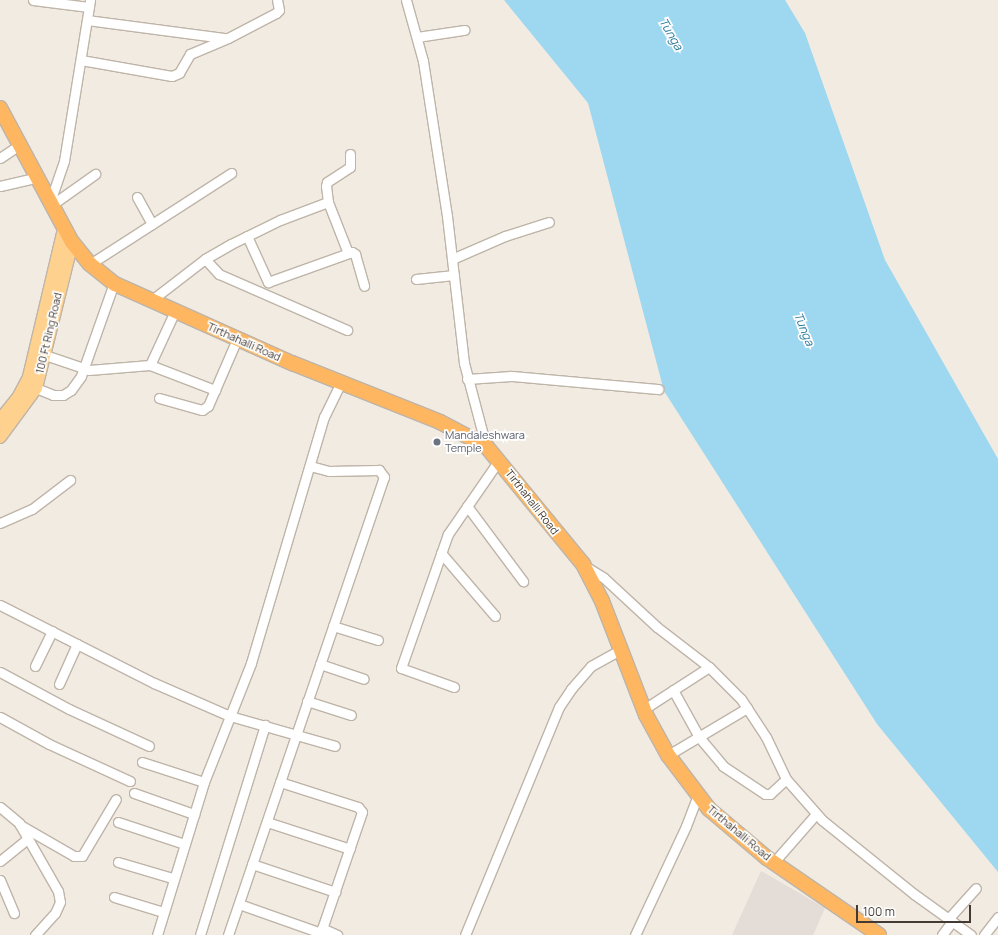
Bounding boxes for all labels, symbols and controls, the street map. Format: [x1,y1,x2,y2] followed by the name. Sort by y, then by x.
[656,15,686,53] water label: Tunga
[33,291,65,375] street label: 100 Ft Ring Road
[791,310,817,348] water label: Tunga
[205,320,283,364] street label: Tirthahalli Road
[445,429,525,455] place label: Mandaleshwara Temple
[432,437,442,447] marker: Mandaleshwara Temple
[503,467,561,537] street label: Tirthahalli Road
[705,803,773,863] street label: Tirthahalli Road
[858,897,973,923] scale bar
[863,903,895,920] text: 100 m

